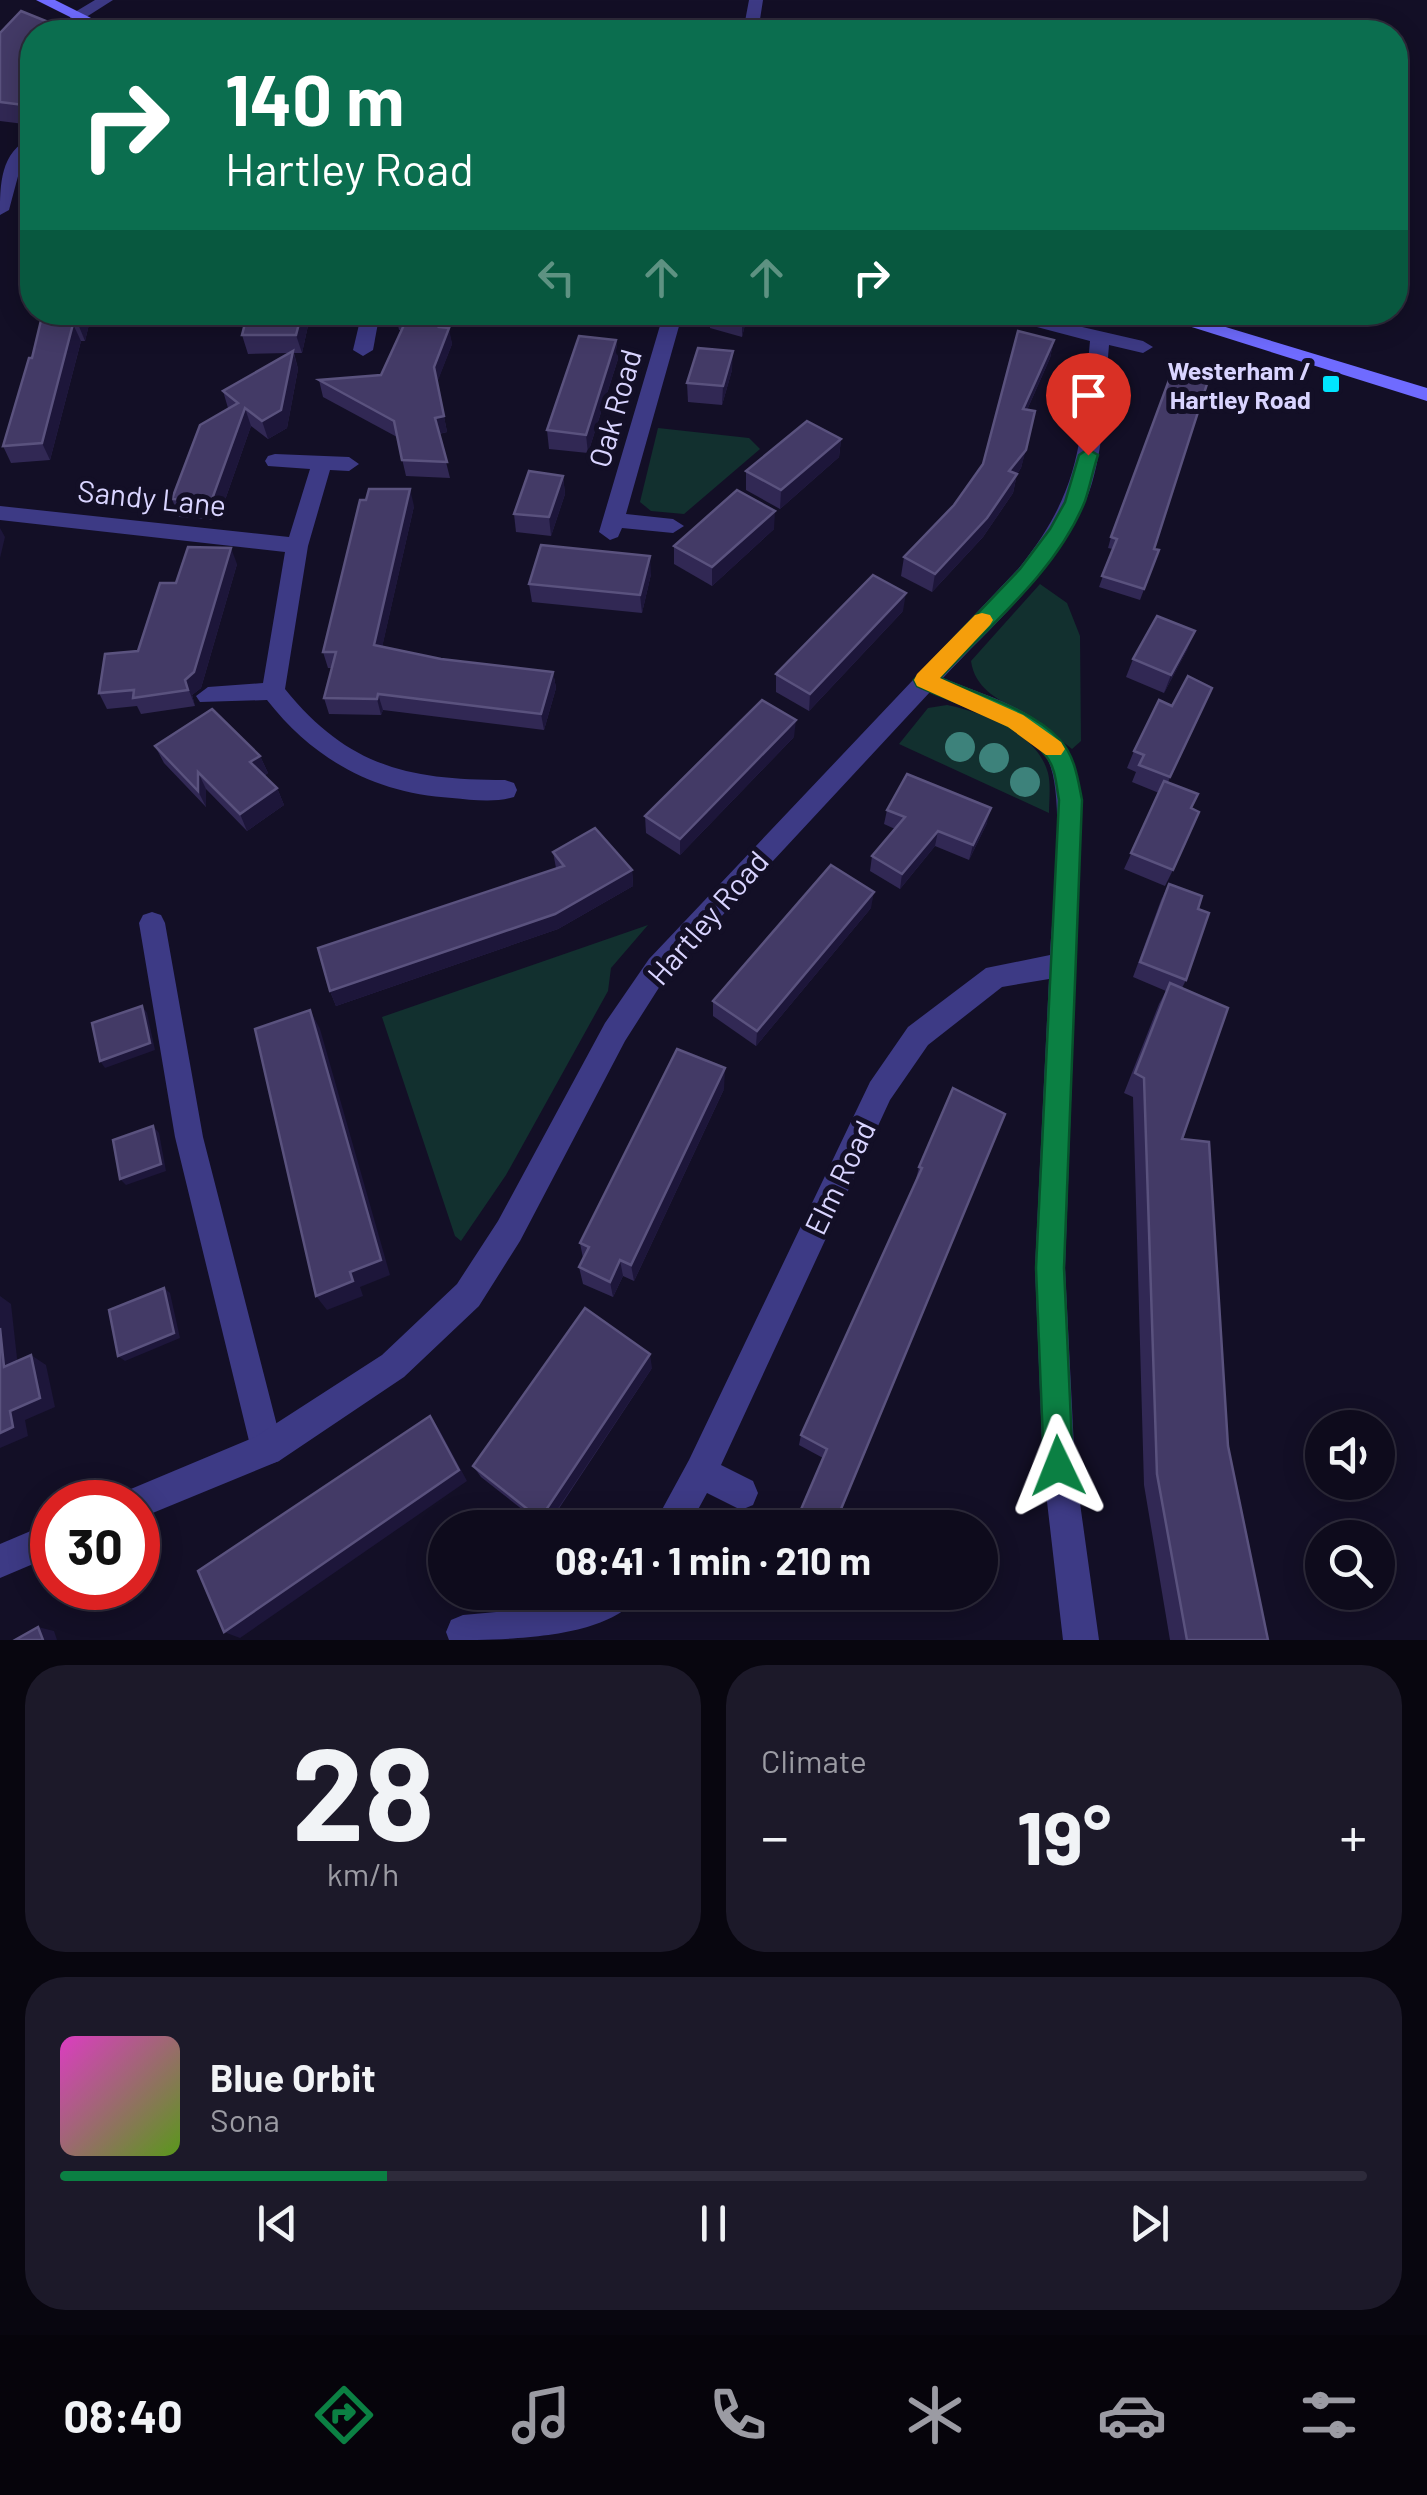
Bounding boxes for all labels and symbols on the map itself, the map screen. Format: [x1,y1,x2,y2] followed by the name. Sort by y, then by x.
[580,345,648,471] street label: Oak Road
[1046,353,1131,456] pin
[1167,355,1311,414] place label: Westerham / Hartley Road
[1320,373,1342,395] marker: Westerham / Hartley Road
[76,471,228,523] street label: Sandy Lane
[639,843,775,991] street label: Hartley Road
[796,1114,882,1240] street label: Elm Road
[1006,1414,1110,1518] position arrow
[30,1480,160,1610] speed limit sign: 30

